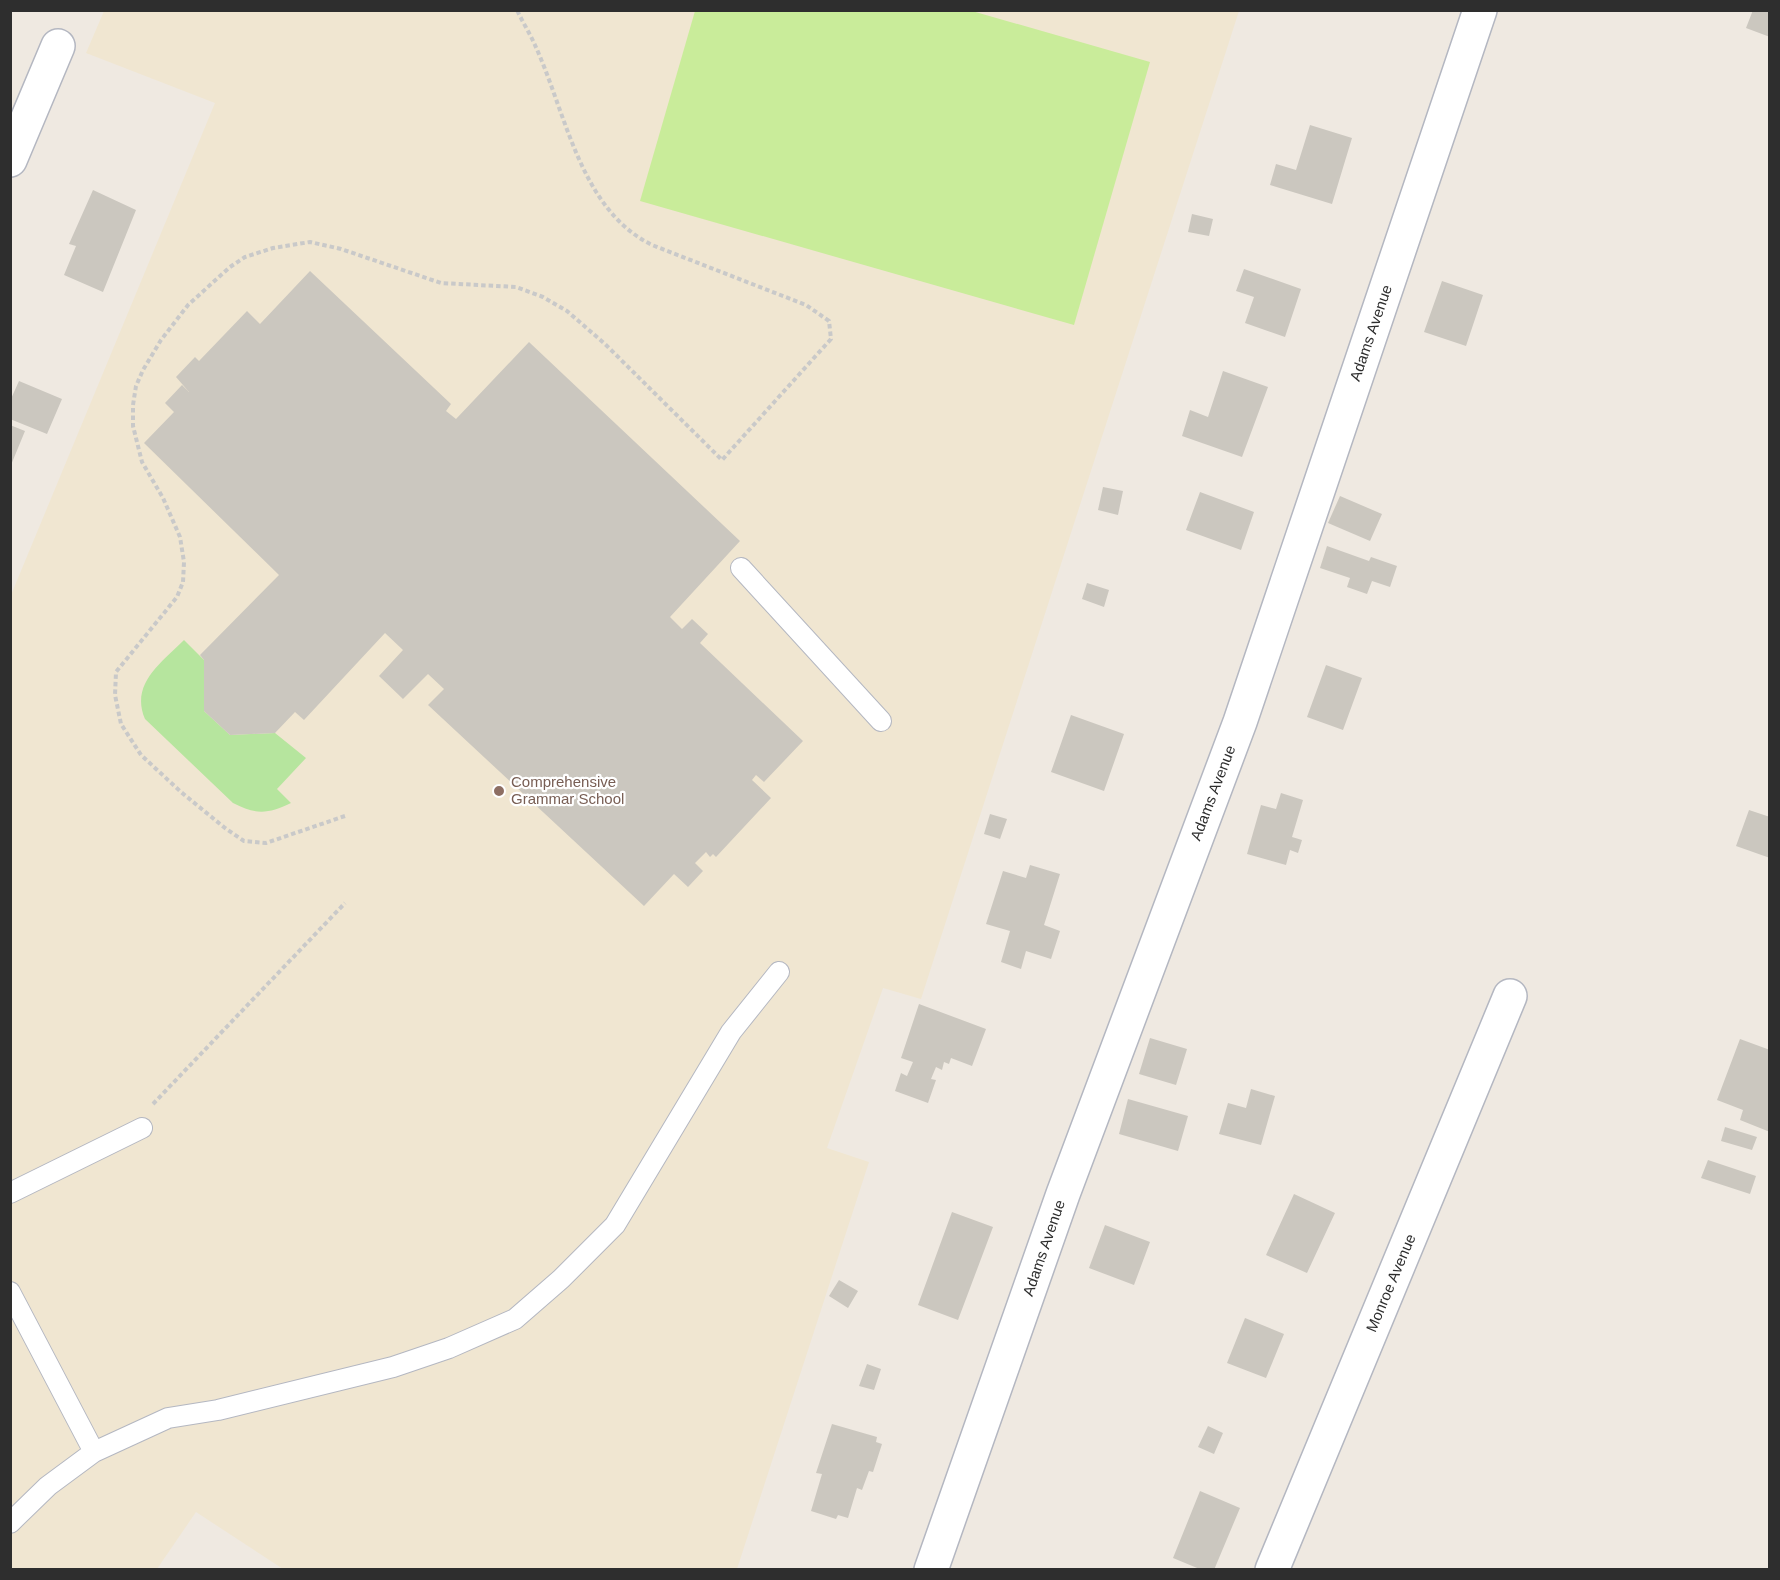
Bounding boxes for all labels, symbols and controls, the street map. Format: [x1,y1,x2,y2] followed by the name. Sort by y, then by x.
[1346,282,1395,383] street label: Adams Avenue
[1187,743,1239,843] street label: Adams Avenue
[511,773,624,807] place label: Comprehensive Grammar School
[492,784,506,798] marker: Comprehensive Grammar School
[1019,1197,1068,1298] street label: Adams Avenue
[1362,1231,1419,1334] street label: Monroe Avenue

